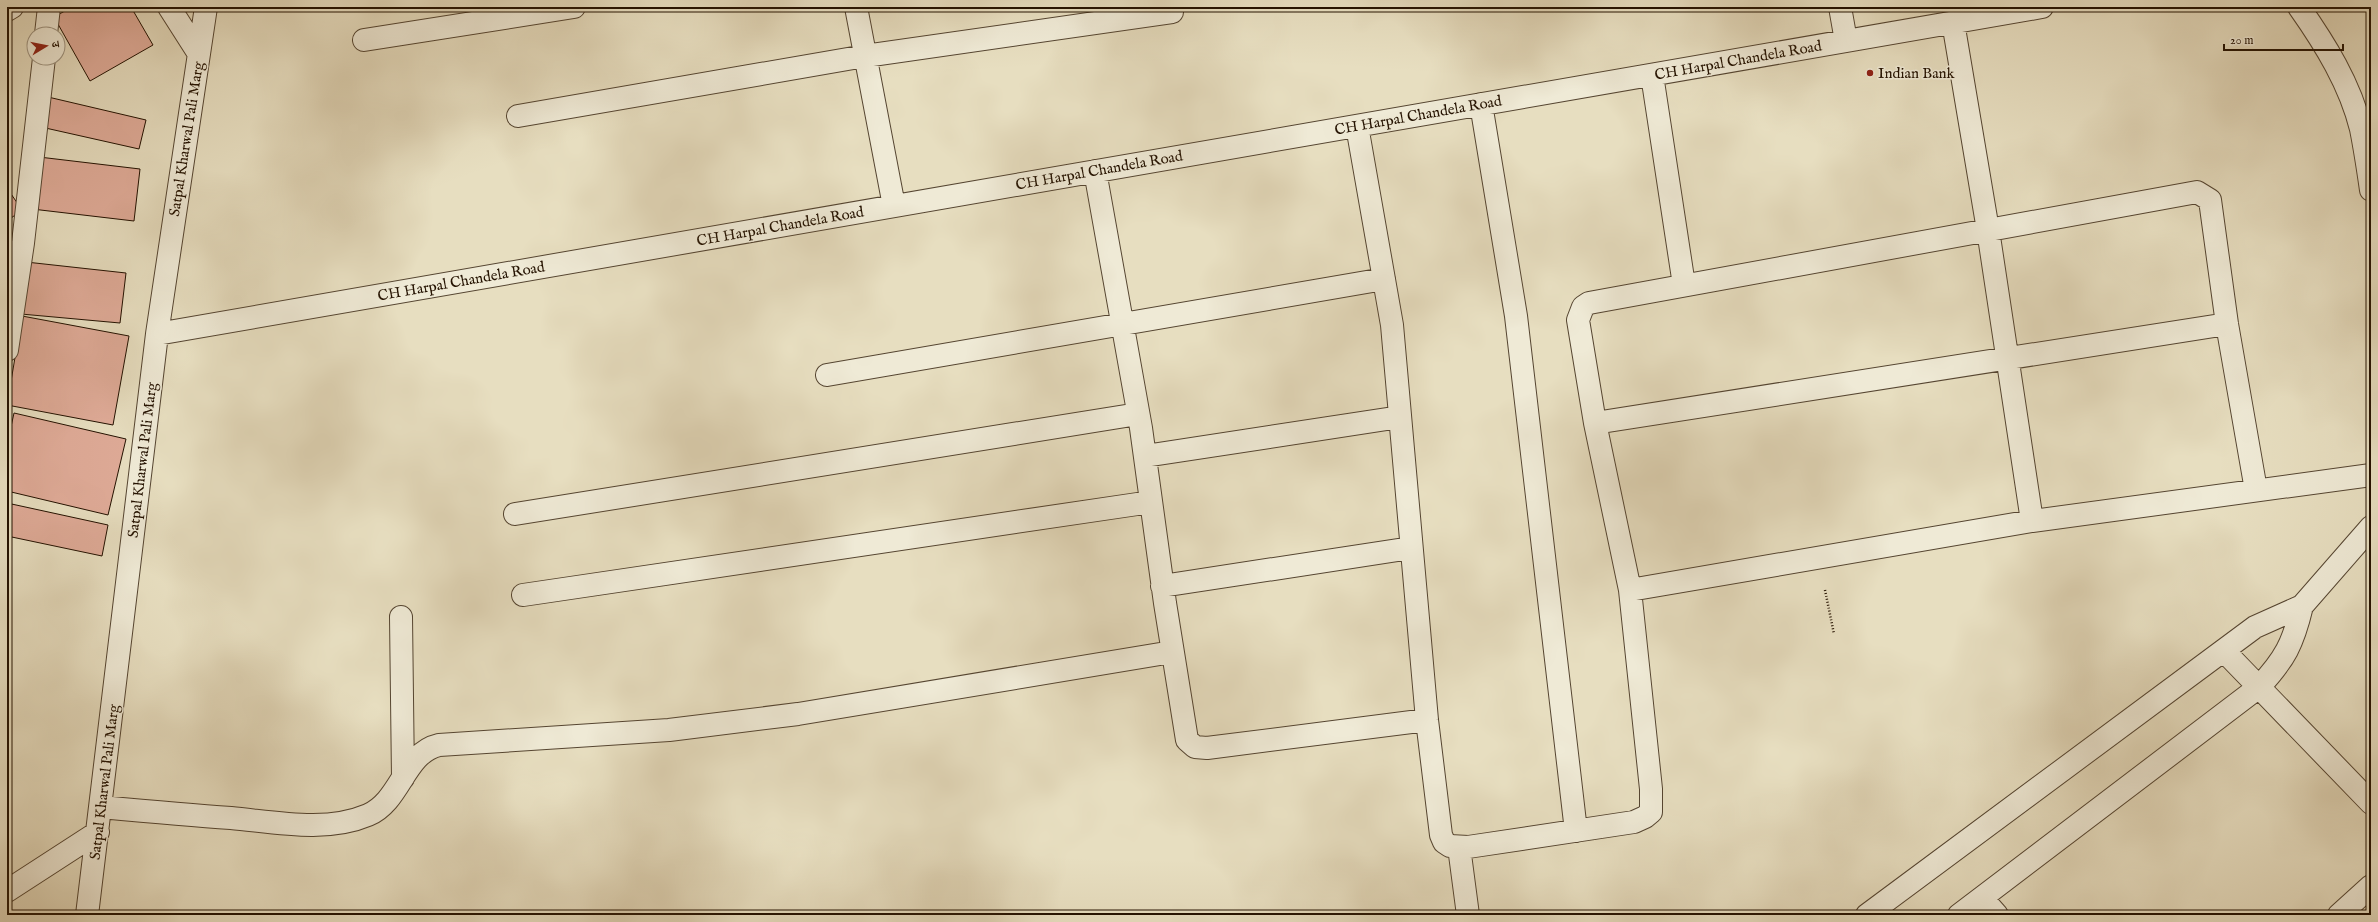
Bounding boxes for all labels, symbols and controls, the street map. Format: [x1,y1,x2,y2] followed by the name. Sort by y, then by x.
[26,26,66,66] north arrow
[2224,26,2343,52] scale bar
[2230,33,2253,48] text: 20 m
[1653,36,1824,85] street label: CH Harpal Chandela Road
[47,39,62,50] text: उ
[165,59,208,218] street label: Satpal Kharwal Pali Marg
[1878,64,1956,83] place label: Indian Bank
[1865,68,1875,78] marker: Indian Bank
[1333,91,1504,140] street label: CH Harpal Chandela Road
[1014,146,1185,195] street label: CH Harpal Chandela Road
[695,202,866,251] street label: CH Harpal Chandela Road
[376,257,547,306] street label: CH Harpal Chandela Road
[124,380,162,539] street label: Satpal Kharwal Pali Marg
[86,702,124,861] street label: Satpal Kharwal Pali Marg

